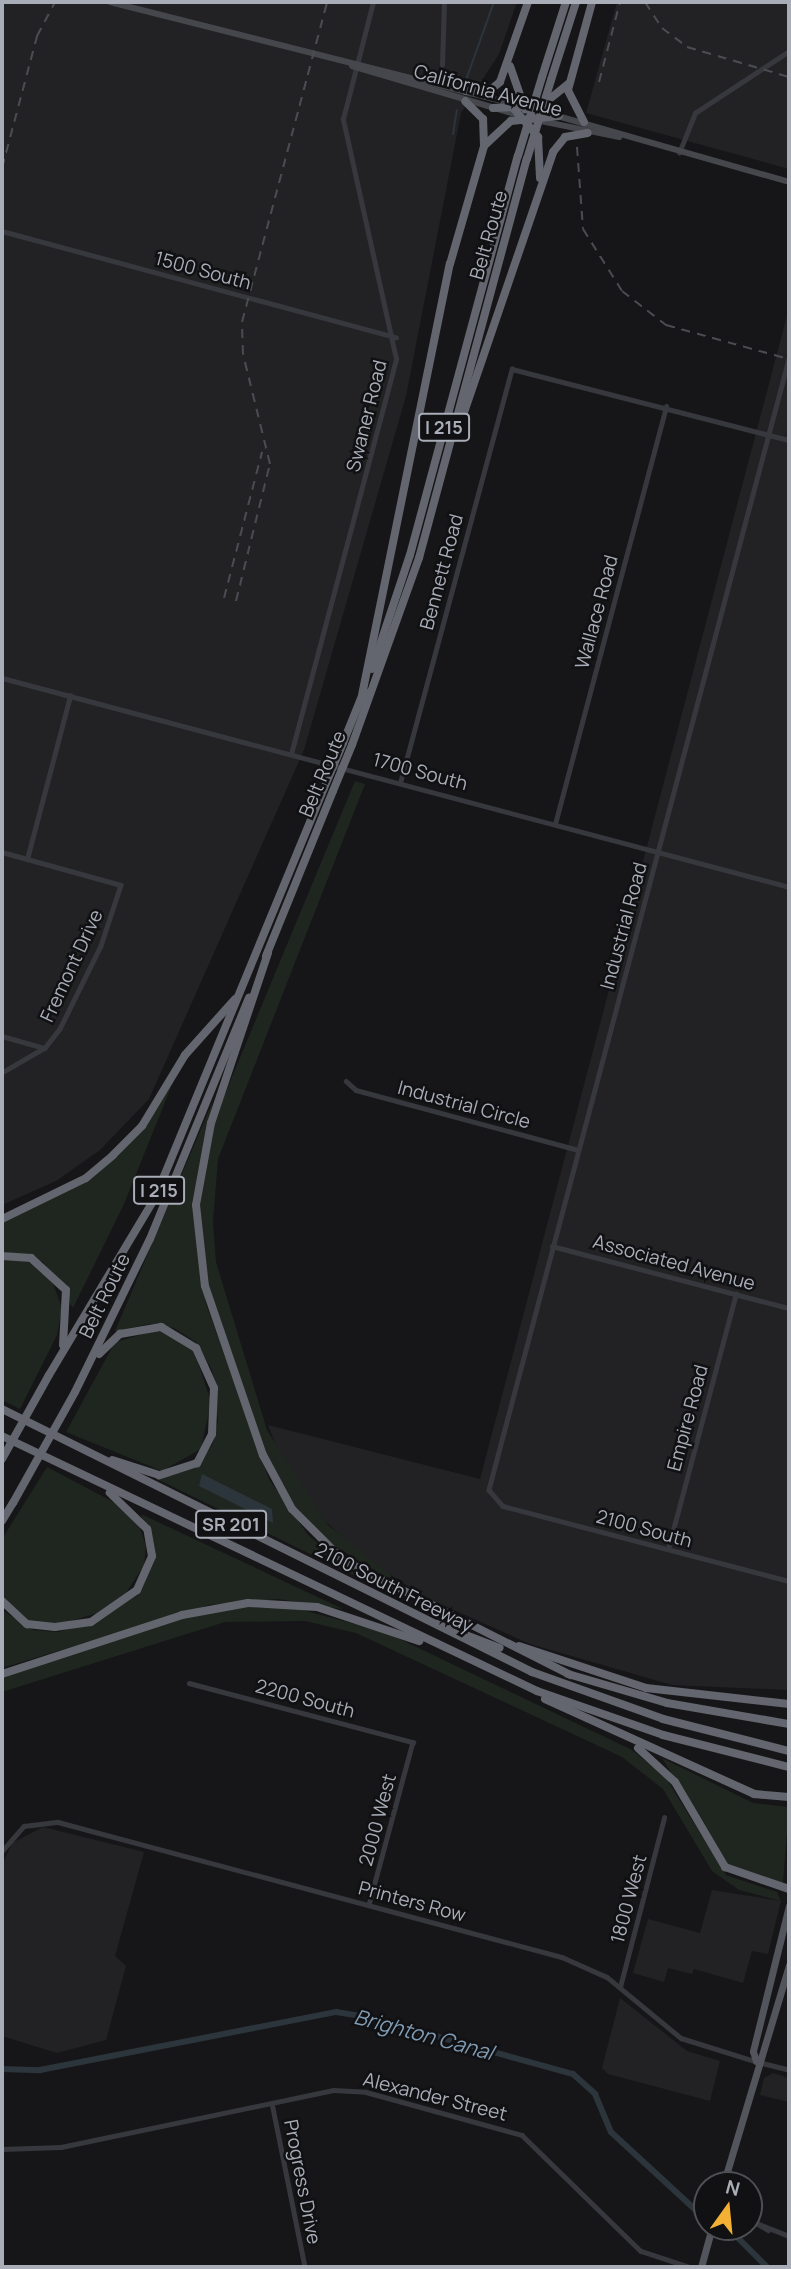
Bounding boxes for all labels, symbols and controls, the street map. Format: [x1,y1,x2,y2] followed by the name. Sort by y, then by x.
[411,60,565,122] street label: California Avenue
[465,188,513,282] street label: Belt Route
[152,247,254,295] street label: 1500 South
[342,358,392,474] street label: Swaner Road
[418,412,470,442] road number: I 215
[416,512,468,632] street label: Bennett Road
[571,553,623,671] street label: Wallace Road
[295,727,351,821] street label: Belt Route
[370,748,470,796] street label: 1700 South
[596,860,652,992] street label: Industrial Road
[36,906,108,1026] street label: Fremont Drive
[395,1076,533,1134] street label: Industrial Circle
[133,1176,185,1204] road number: I 215
[590,1230,758,1296] street label: Associated Avenue
[75,1250,135,1342] street label: Belt Route
[663,1362,713,1474] street label: Empire Road
[594,1505,694,1553] street label: 2100 South
[194,1510,268,1539] road number: SR 201
[311,1538,477,1638] street label: 2100 South Freeway
[253,1675,357,1723] street label: 2200 South
[355,1771,401,1869] street label: 2000 West
[606,1852,652,1946] street label: 1800 West
[356,1877,468,1927] street label: Printers Row
[352,2003,496,2065] water label: Brighton Canal
[361,2068,509,2126] street label: Alexander Street
[279,2118,325,2246] street label: Progress Drive
[693,2171,763,2241] north arrow
[723,2173,743,2202] text: N

